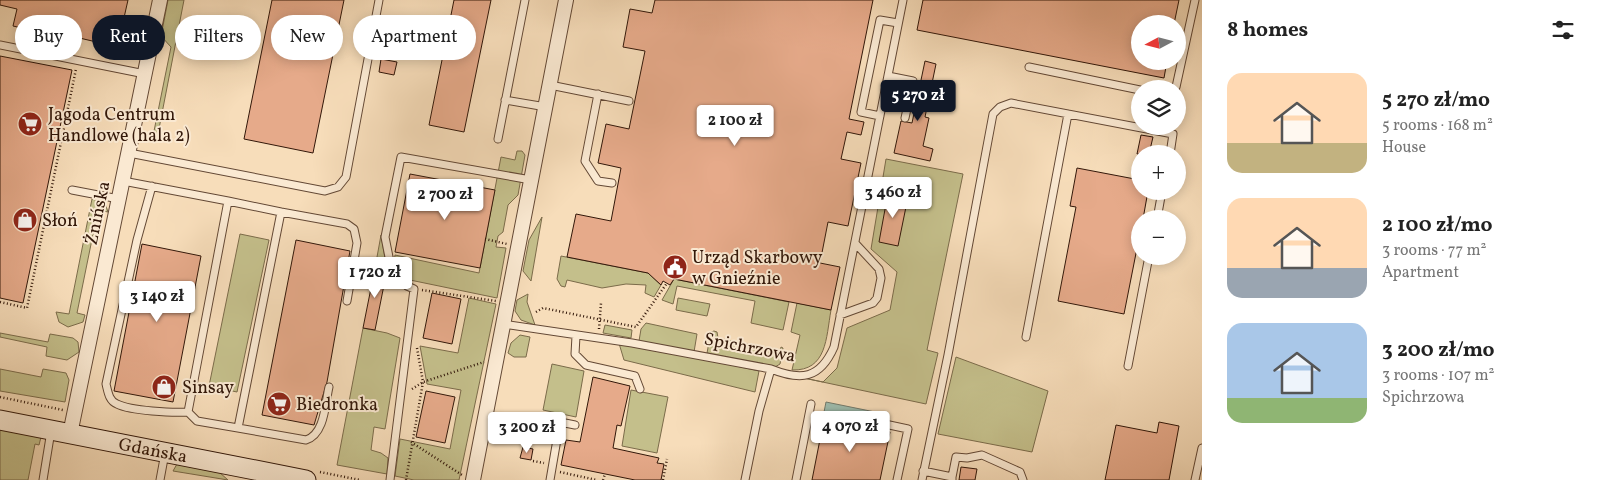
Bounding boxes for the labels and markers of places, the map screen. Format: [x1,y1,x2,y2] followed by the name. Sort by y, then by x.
[866,80,970,122] pin: 5 270 zł
[48,103,190,149] place label: Jagoda Centrum Handlowe (hala 2)
[683,104,787,147] pin: 2 100 zł
[17,111,43,137] supermarket icon: Jagoda Centrum Handlowe (hala 2)
[841,176,945,219] pin: 3 460 zł
[393,178,497,221] pin: 2 700 zł
[12,207,38,233] shop icon: Słoń
[42,209,78,234] place label: Słoń
[692,246,823,292] place label: Urząd Skarbowy w Gnieźnie
[662,254,688,280] public building icon: Urząd Skarbowy w Gnieźnie
[323,256,427,299] pin: 1 720 zł
[105,280,209,323] pin: 3 140 zł
[151,374,177,400] shop icon: Sinsay
[182,376,234,401] place label: Sinsay
[266,391,292,417] supermarket icon: Biedronka
[296,393,378,418] place label: Biedronka
[798,410,902,453] pin: 4 070 zł
[475,412,579,454] pin: 3 200 zł

